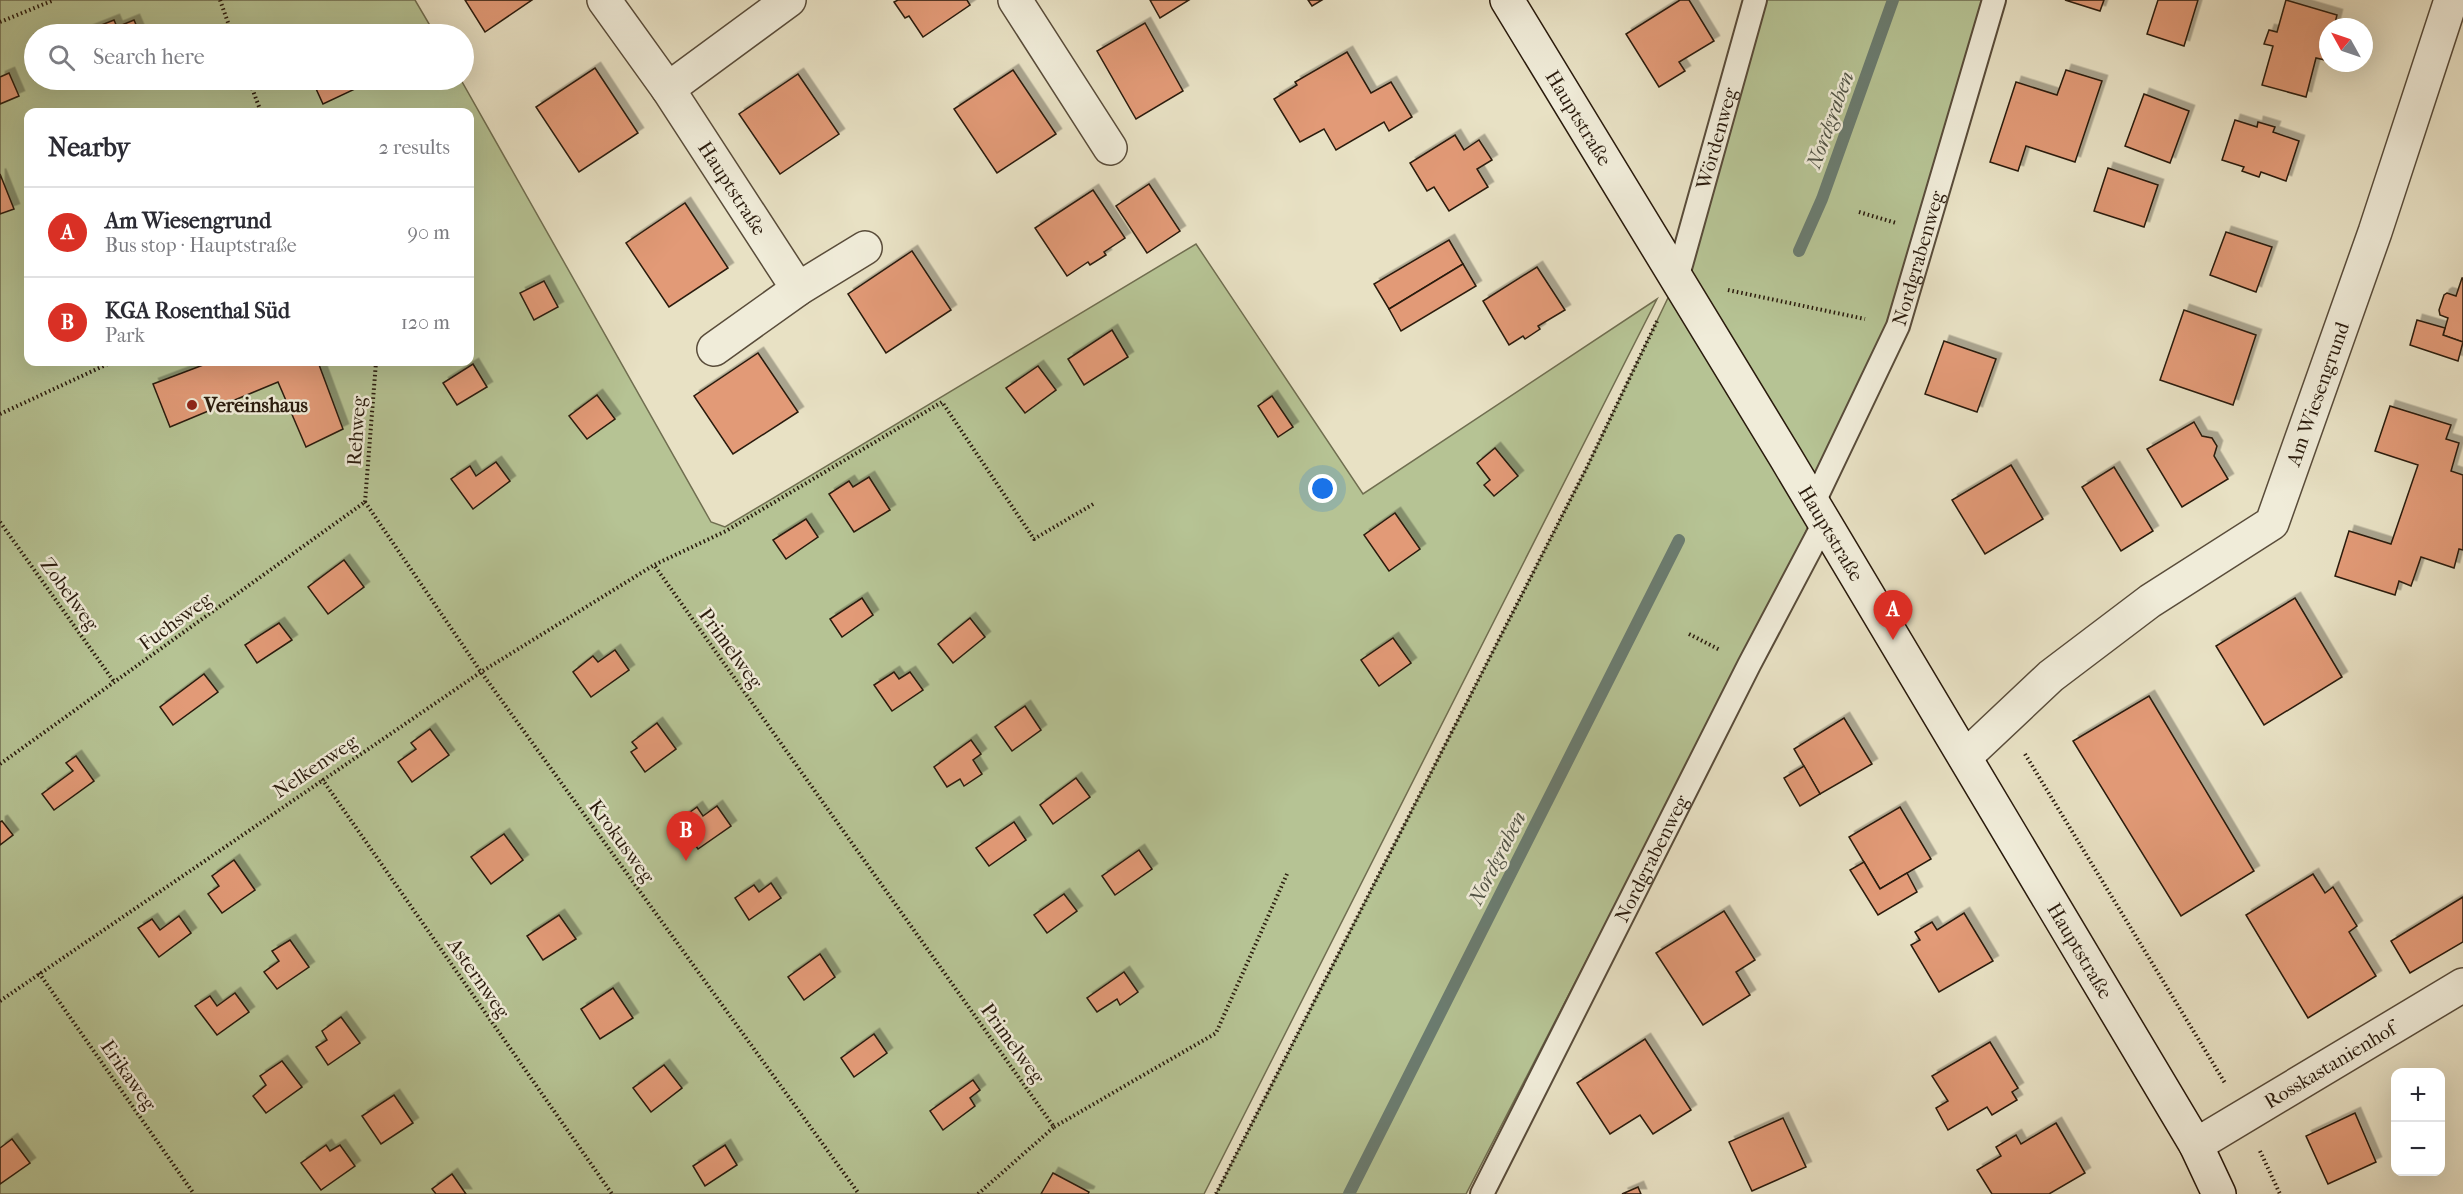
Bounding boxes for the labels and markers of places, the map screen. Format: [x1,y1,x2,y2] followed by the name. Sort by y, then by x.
[203,394,309,417] place label: Vereinshaus
[185,398,199,412] marker: Vereinshaus
[1874,590,1912,640] pin: A
[666,812,706,861] pin: B

